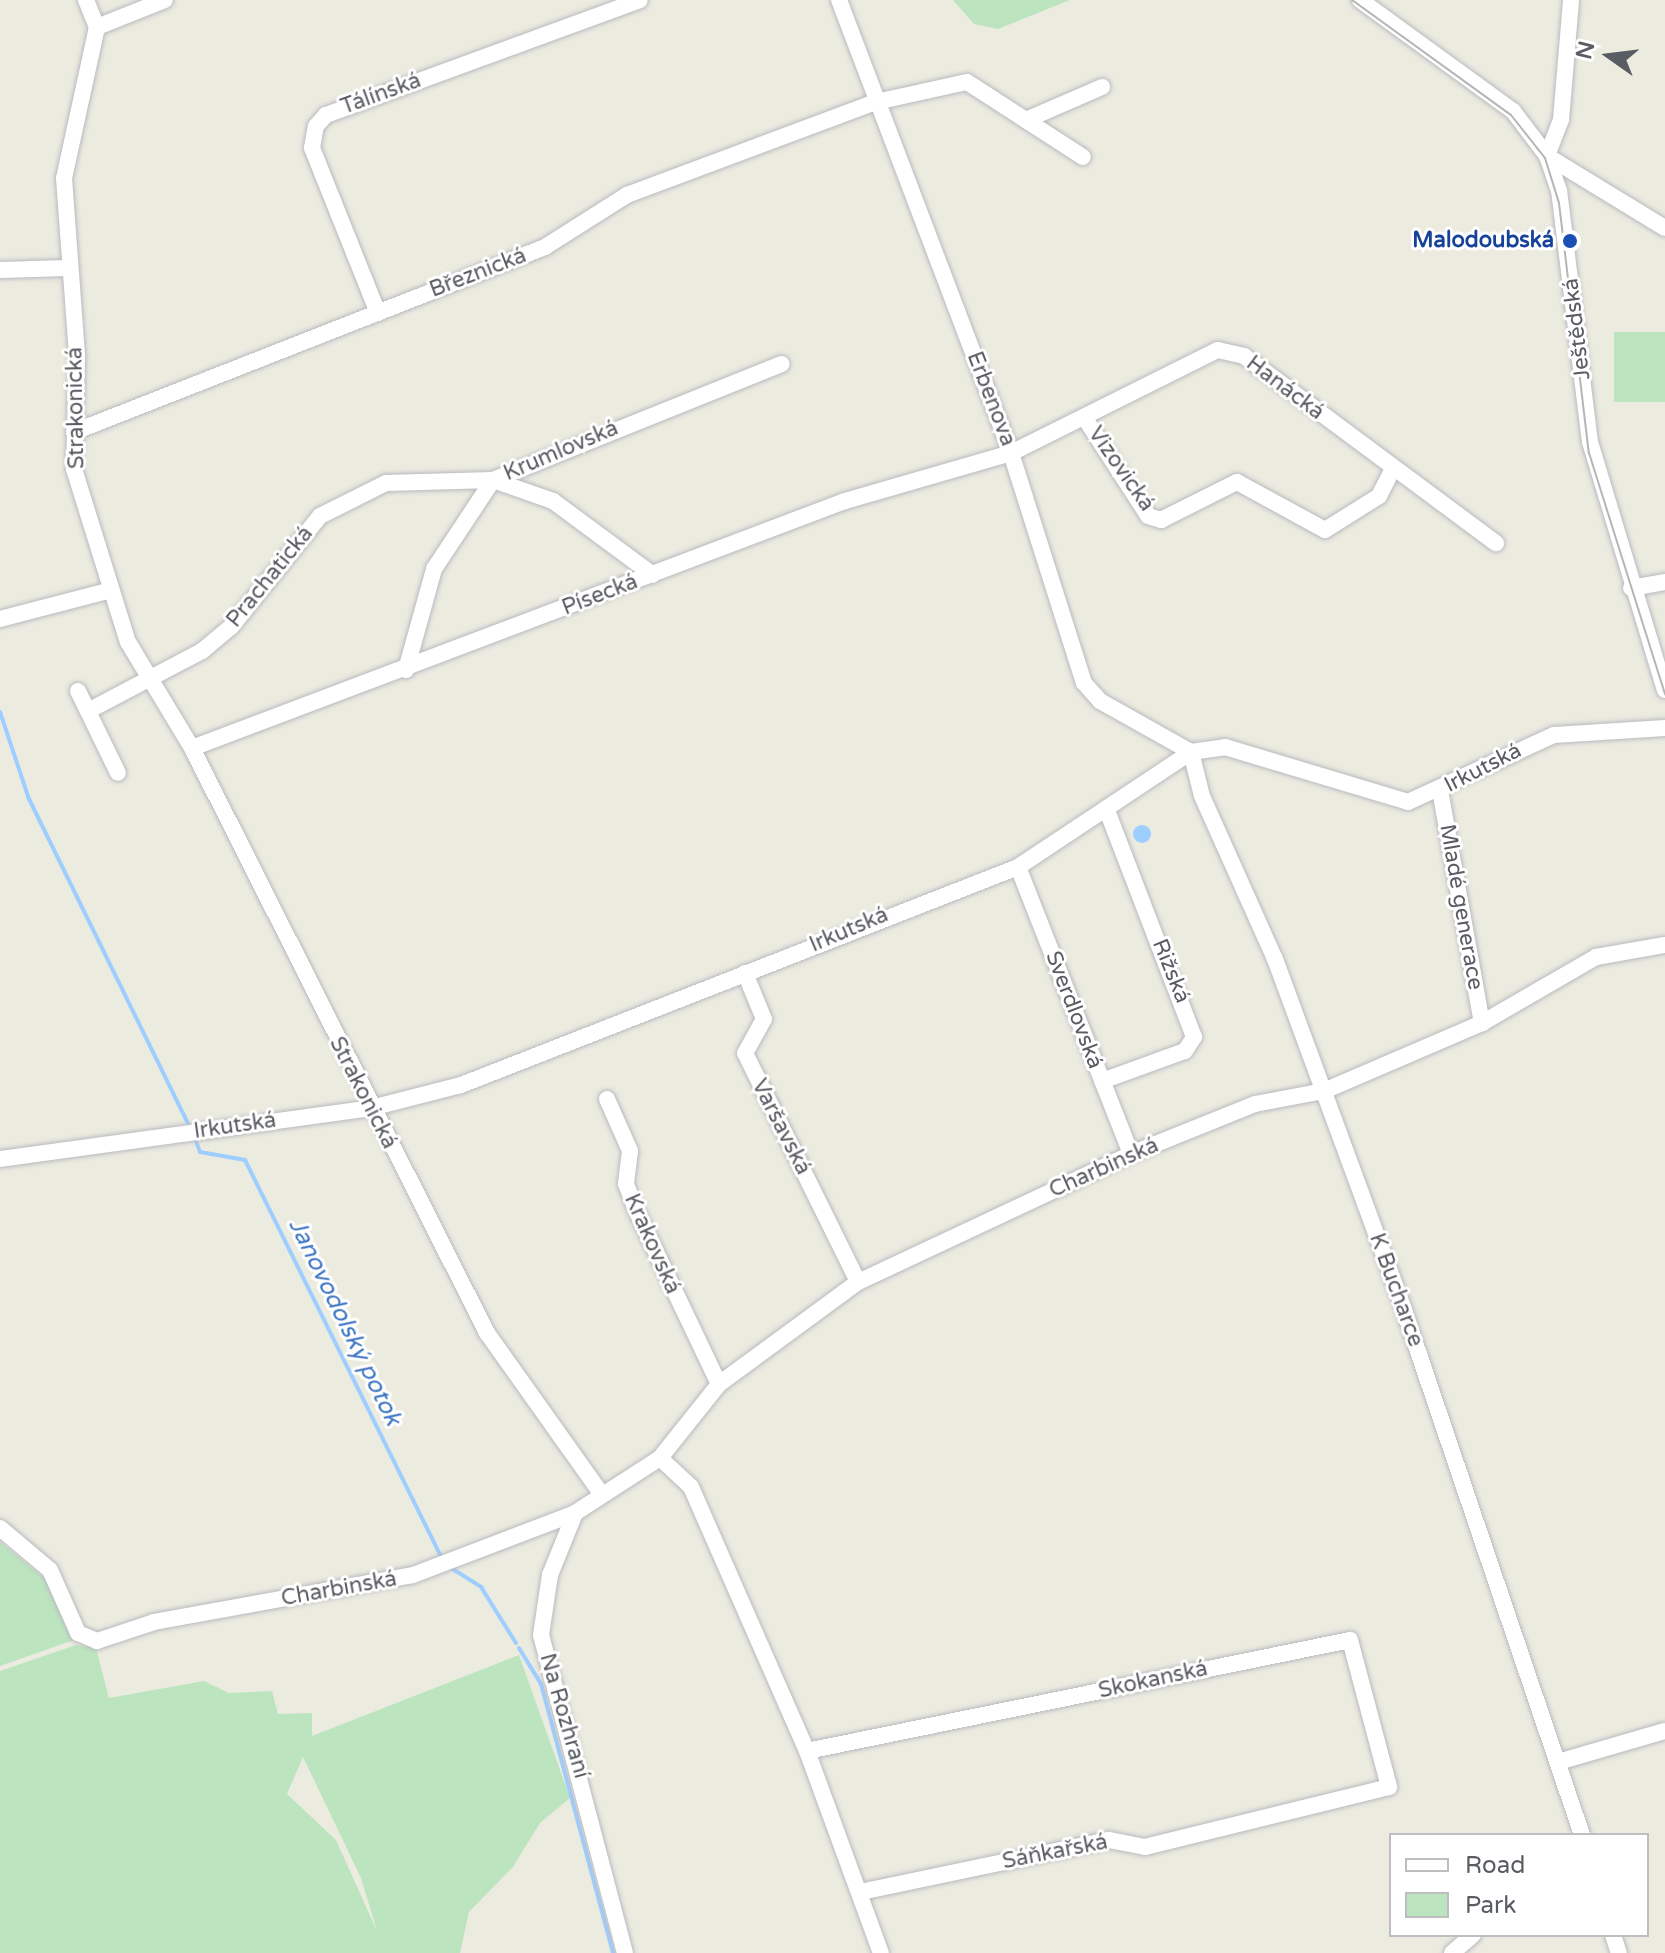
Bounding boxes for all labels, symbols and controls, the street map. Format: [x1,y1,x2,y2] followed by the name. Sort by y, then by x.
[1569,16,1649,96] north arrow
[1571,38,1600,62] text: N
[337,67,425,121] street label: Tálínská
[1412,228,1554,254] place label: Malodoubská
[1561,232,1579,250] marker: Malodoubská
[426,243,530,303] street label: Březnická
[1558,277,1596,381] street label: Ještědská
[62,347,90,469] street label: Strakonická
[961,348,1021,450] street label: Erbenova
[1241,350,1329,426] street label: Hanácká
[500,415,622,487] street label: Krumlovská
[1082,421,1160,517] street label: Vizovická
[221,521,319,633] street label: Prachatická
[558,569,642,621] street label: Písecká
[1440,737,1526,799] street label: Irkutská
[1433,822,1489,992] street label: Mladé generace
[806,902,892,958] street label: Irkutská
[1146,935,1196,1007] street label: Rižská
[1039,947,1109,1073] street label: Sverdlovská
[324,1033,402,1153] street label: Strakonická
[746,1075,816,1179] street label: Varšavská
[192,1107,278,1145] street label: Irkutská
[1045,1132,1163,1204] street label: Charbinská
[618,1190,686,1298] street label: Krakovská
[282,1214,408,1430] water label: Janovodolský potok
[1363,1230,1429,1350] street label: K Bucharce
[279,1566,399,1612] street label: Charbinská
[534,1650,594,1782] street label: Na Rozhraní
[1096,1656,1210,1704] street label: Skokanská
[1000,1829,1110,1875] street label: Sáňkařská
[1389,1833,1649,1937] legend
[1465,1851,1525,1880] text: Road
[1465,1891,1516,1920] text: Park

